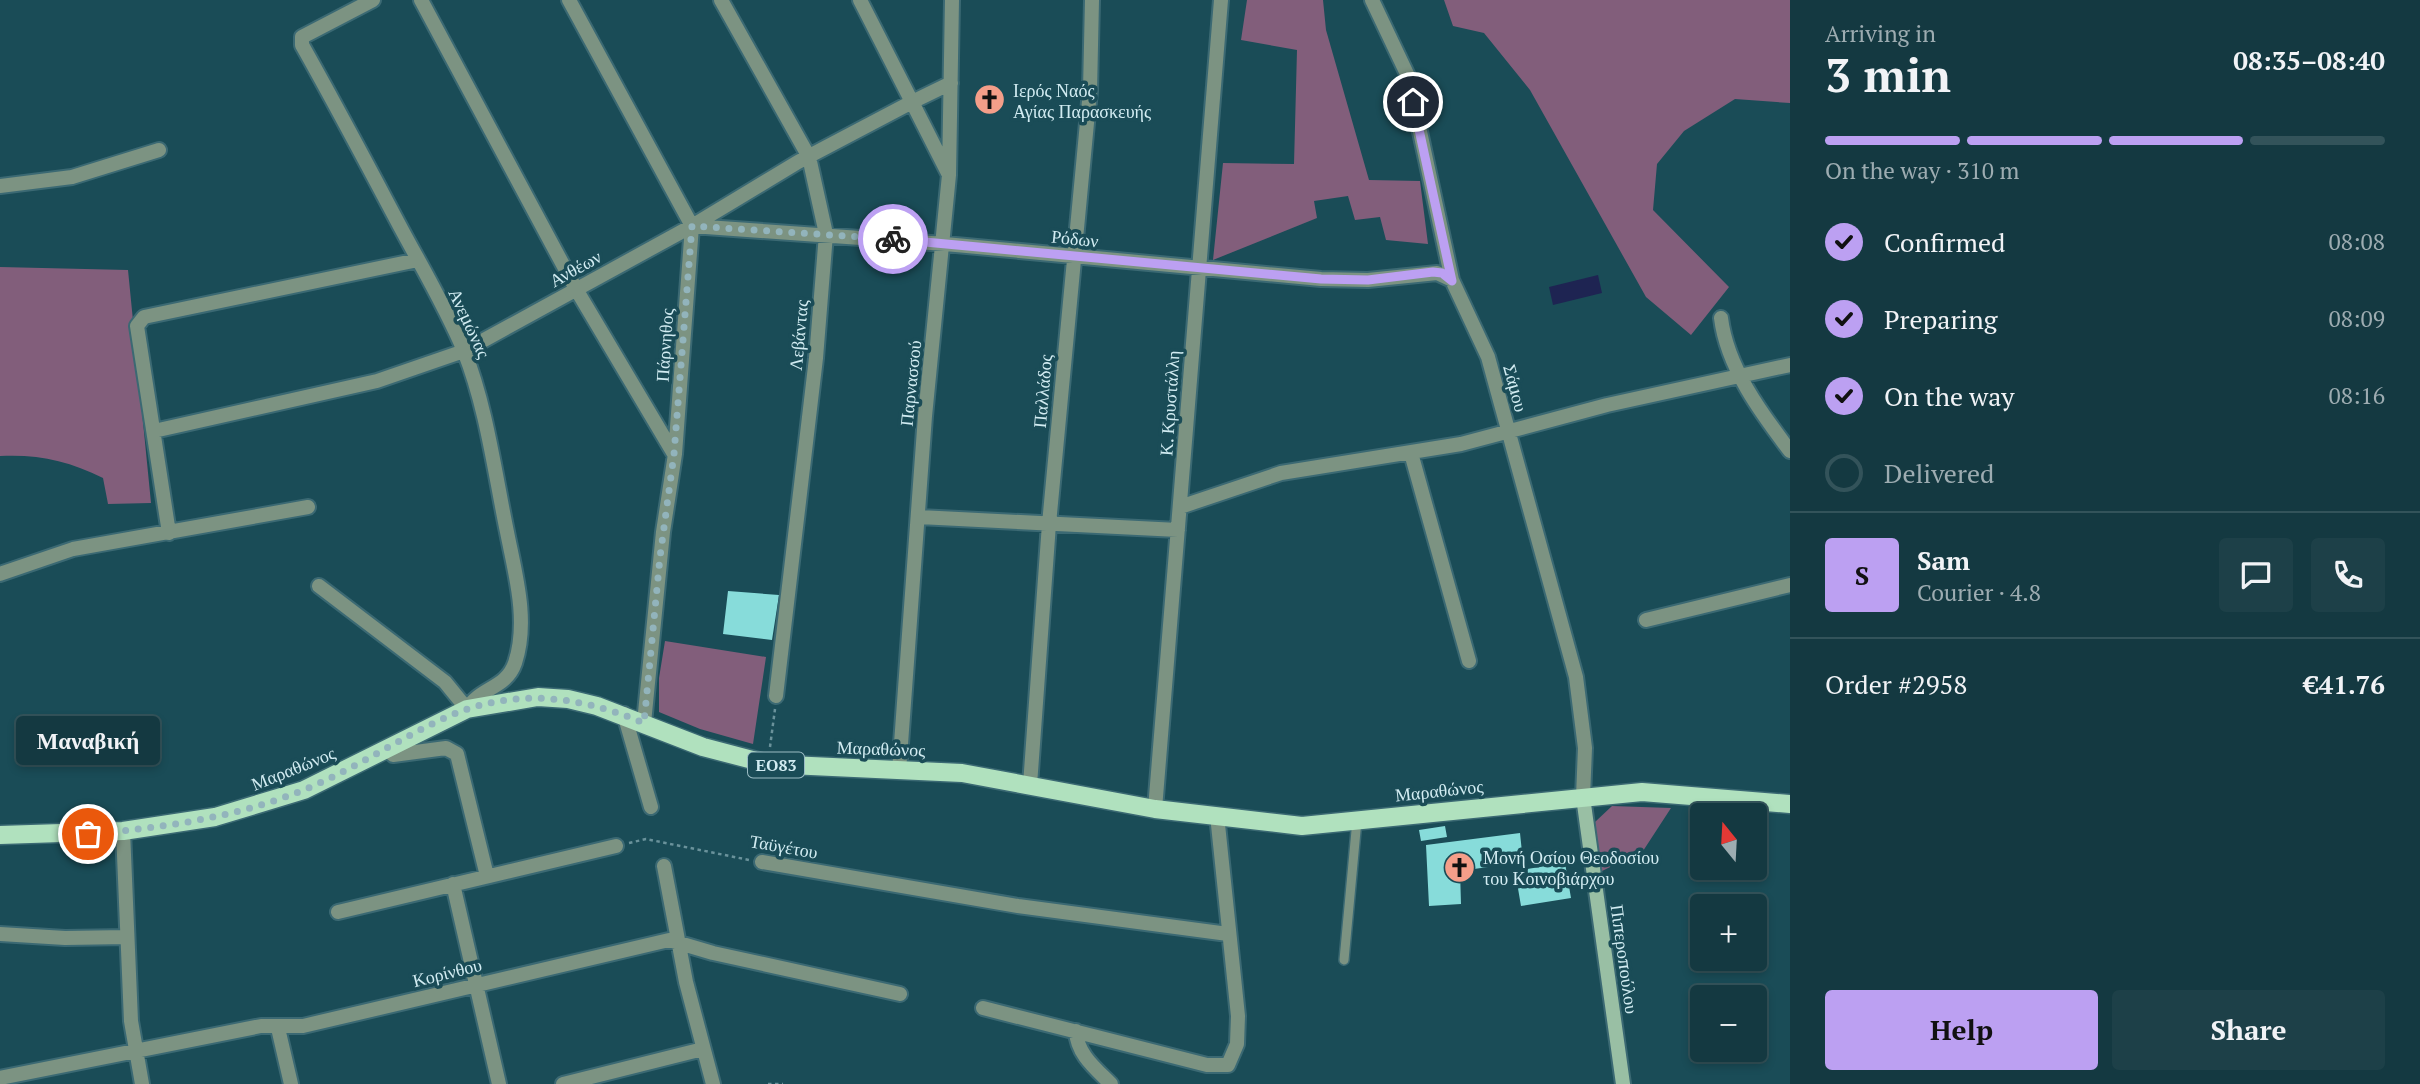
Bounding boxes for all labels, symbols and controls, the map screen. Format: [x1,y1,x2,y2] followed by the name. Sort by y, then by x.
[1825,18,1936,49] text: Arriving in
[2233,43,2385,77] text: 08:35–08:40
[1825,44,1951,105] text: 3 min
[1383,72,1443,132] pin
[1013,78,1151,123] place label: Ιερός Ναός Αγίας Παρασκευής
[973,83,1007,117] church icon: Ιερός Ναός Αγίας Παρασκευής
[1394,83,1432,121] icon: home
[1825,155,2019,186] text: On the way · 310 m
[858,204,928,274] courier
[874,220,912,258] icon: bike
[1825,223,1863,261] icon: check
[1050,224,1100,252] street label: Ρόδων
[1884,225,2005,259] text: Confirmed
[2328,226,2385,257] text: 08:08
[545,244,605,292] street label: Ανθέων
[443,284,497,362] street label: Ανεμώνας
[783,299,813,371] street label: Λεβάντας
[1825,300,1863,338] icon: check
[1884,302,1997,336] text: Preparing
[2328,303,2385,334] text: 08:09
[649,307,679,383] street label: Πάρνηθος
[894,339,926,427] street label: Παρνασσού
[1153,349,1185,457] street label: Κ. Κρυστάλλη
[1027,353,1057,429] street label: Παλλάδος
[1498,362,1534,414] street label: Σάμου
[1825,377,1863,415] icon: check
[1884,379,2015,413] text: On the way
[2328,380,2385,411] text: 08:16
[1884,456,1994,490] text: Delivered
[2219,538,2293,612] button: chat
[2311,538,2385,612] button: phone
[1917,543,1970,577] text: Sam
[1855,558,1869,592] text: S
[1917,577,2041,608] text: Courier · 4.8
[1825,667,1967,701] text: Order #2958
[2304,667,2385,701] text: €41.76
[16,715,160,764] callout: Μαναβική
[37,725,139,756] text: Μαναβική
[836,734,926,762] street label: Μαραθώνος
[247,740,339,796] street label: Μαραθώνος
[748,752,804,778] road number: ΕΟ83
[1394,773,1484,807] street label: Μαραθώνος
[1690,803,1768,880] north arrow
[1690,803,1767,1062] map controls
[58,804,118,864] pin
[69,815,107,853] icon: bag
[748,828,820,864] street label: Ταϋγέτου
[1483,845,1659,890] place label: Μονή Οσίου Θεοδοσίου του Κοινοβιάρχου
[1443,850,1477,884] church icon: Μονή Οσίου Θεοδοσίου του Κοινοβιάρχου
[1690,894,1767,971] button: +
[1605,903,1645,1015] street label: Πιπεροπούλου
[410,952,484,992] street label: Κορίνθου
[1690,985,1767,1062] button: −
[1825,990,2098,1070] button: Help
[2112,990,2385,1070] button: Share

